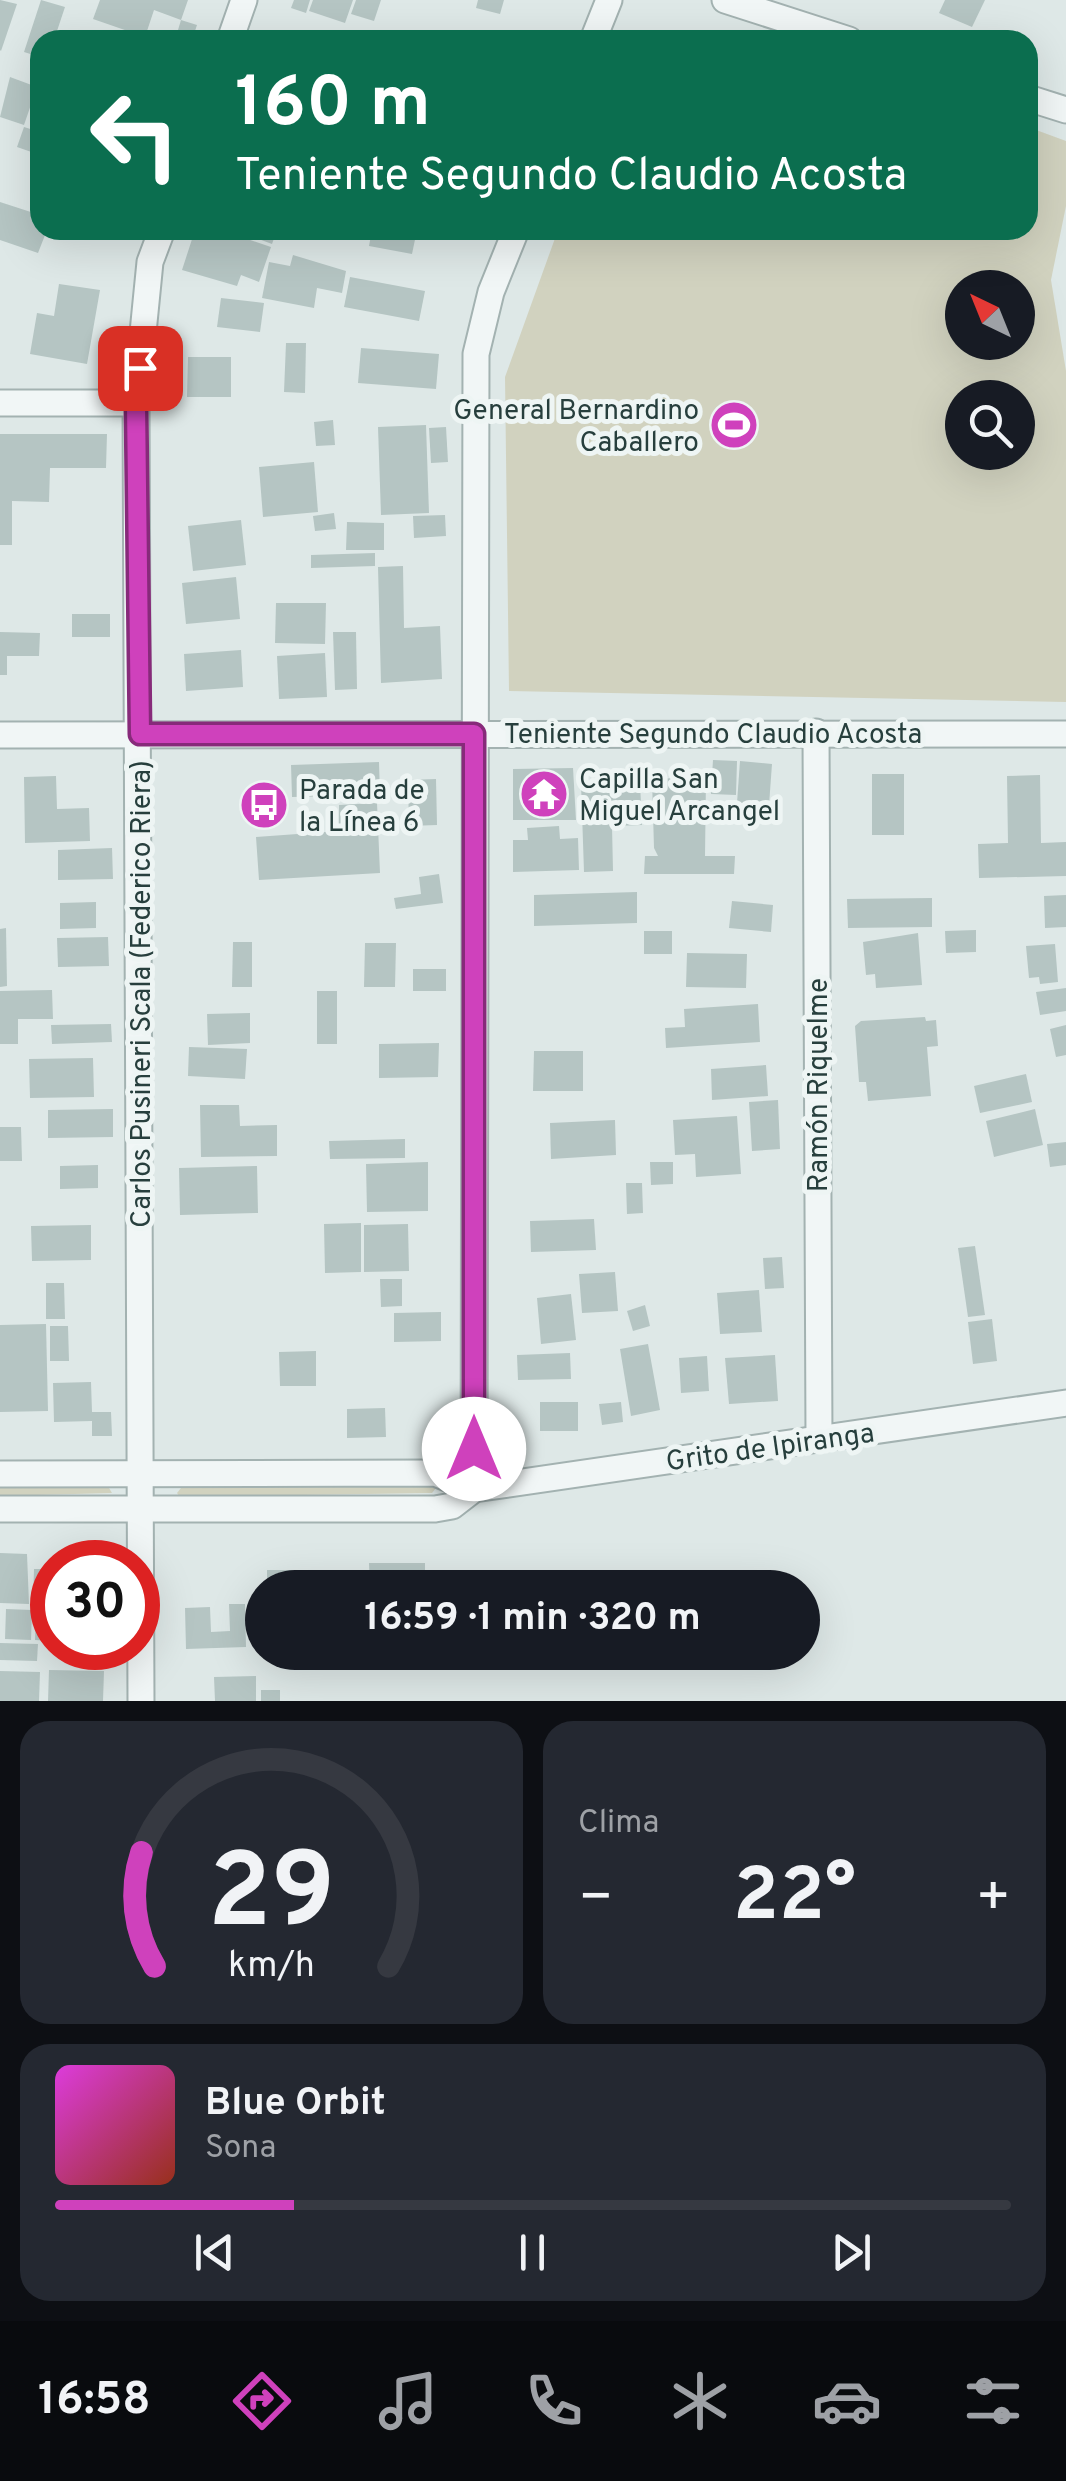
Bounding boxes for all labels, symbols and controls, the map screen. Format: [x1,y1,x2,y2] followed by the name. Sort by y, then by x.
[235,62,431,151] text: 160 m
[70,70,200,200] icon: left
[235,149,907,206] text: Teniente Segundo Claudio Acosta
[945,270,1035,360] north arrow
[945,270,1035,470] map controls
[98,326,183,411] pin
[113,341,168,396] icon: arrive
[945,380,1035,470] button: search
[453,394,699,462] place label: General Bernardino Caballero
[708,399,760,451] sports icon: General Bernardino Caballero
[504,718,922,754] street label: Teniente Segundo Claudio Acosta
[125,760,161,1228] street label: Carlos Pusineri Scala (Federico Riera)
[579,763,780,831] place label: Capilla San Miguel Arcangel
[518,768,570,820] temple icon: Capilla San Miguel Arcangel
[299,774,425,842] place label: Parada de la Línea 6
[238,779,290,831] bus stop icon: Parada de la Línea 6
[802,978,838,1192] street label: Ramón Riquelme
[422,1397,526,1501] position arrow
[664,1417,877,1481] street label: Grito de Ipiranga
[30,1540,160,1670] speed limit sign: 30
[364,1595,701,1644] text: 16:59 · 1 min · 320 m
[578,1804,659,1844] text: Clima
[208,1832,335,1964] text: 29
[733,1852,856,1947] text: 22°
[578,1865,613,1935] text: −
[976,1865,1011,1935] text: +
[228,1944,315,1990] text: km/h
[205,2080,386,2129] text: Blue Orbit
[205,2129,276,2169] text: Sona
[187,2225,242,2280] icon: previous
[505,2225,560,2280] icon: pause
[824,2225,879,2280] icon: next
[227,2366,297,2436] icon: directions
[373,2366,443,2436] icon: music
[519,2366,589,2436] icon: phone
[665,2366,735,2436] icon: climate
[812,2366,882,2436] icon: car
[958,2366,1028,2436] icon: filters
[38,2373,151,2430] text: 16:58

